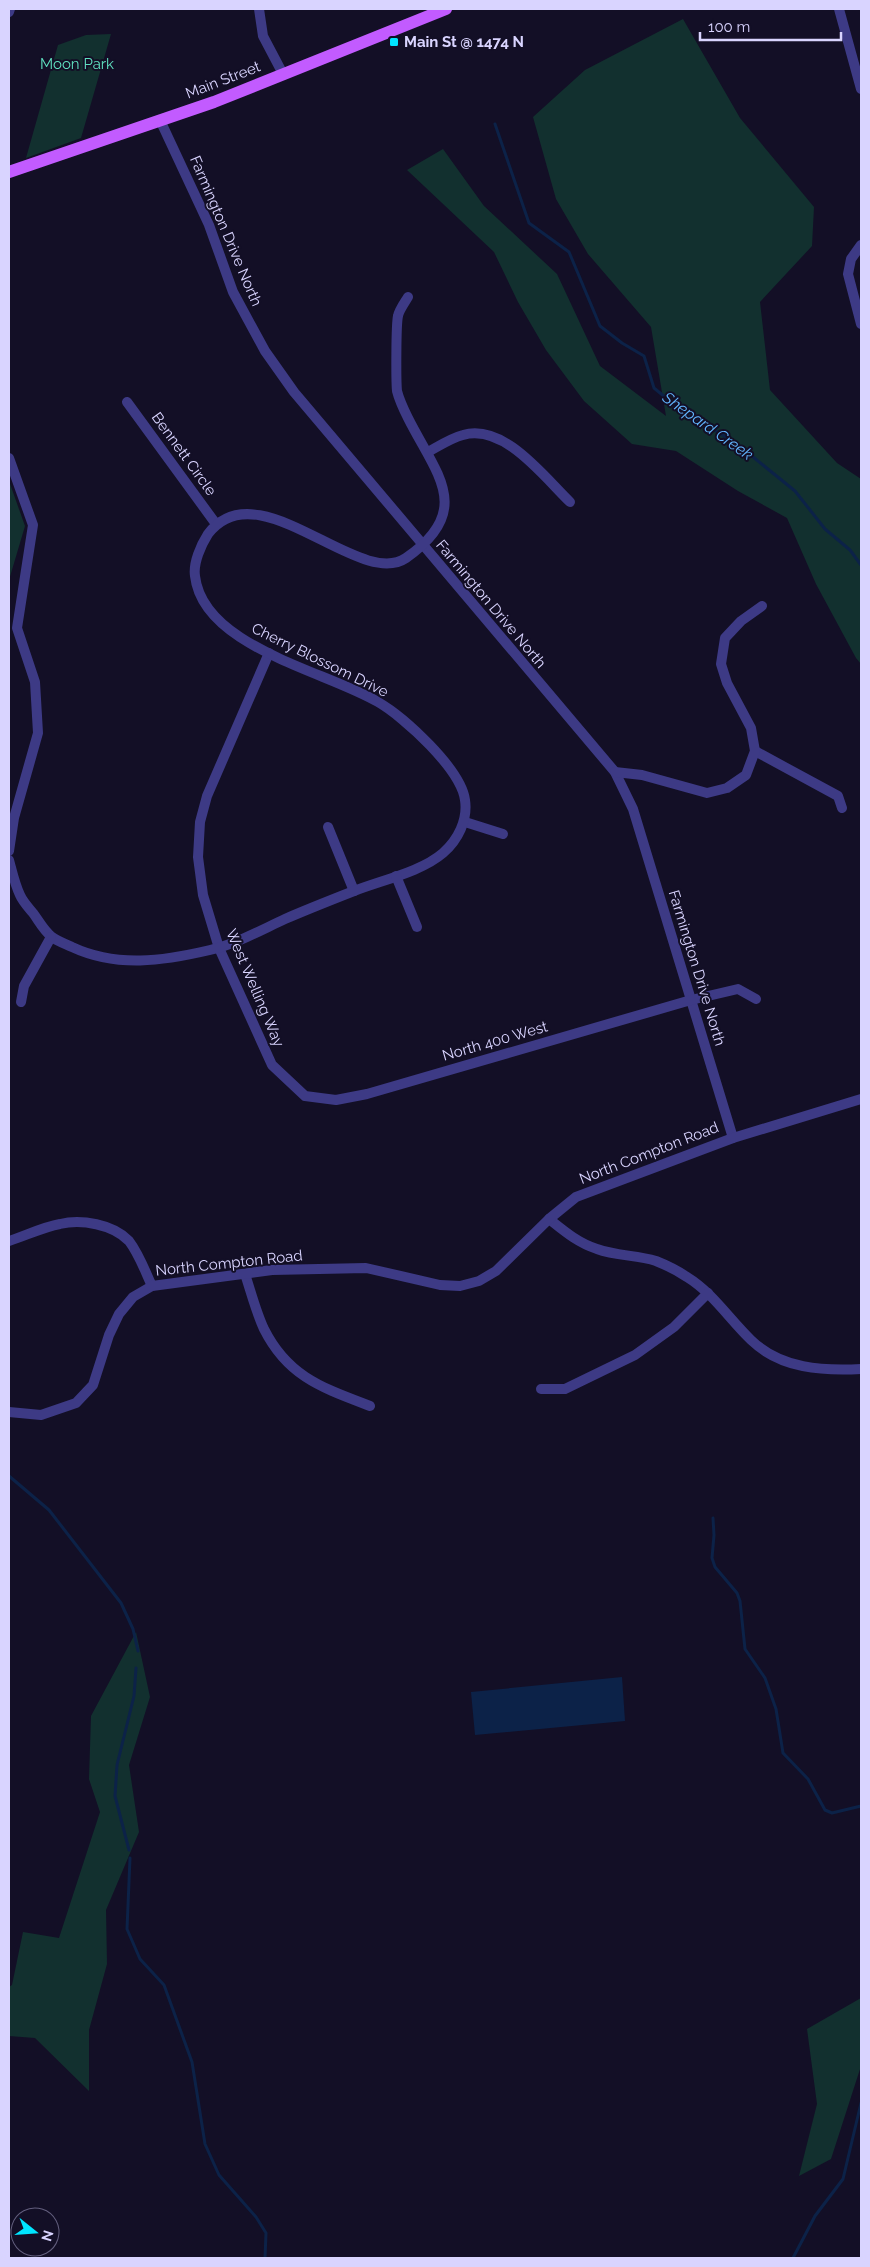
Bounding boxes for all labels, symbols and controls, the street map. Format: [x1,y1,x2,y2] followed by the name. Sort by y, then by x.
[700,10,841,42] scale bar
[708,18,750,36] text: 100 m
[404,33,524,51] place label: Main St @ 1474 N
[388,36,400,48] marker: Main St @ 1474 N
[40,55,114,73] park label: Moon Park
[183,57,263,103] street label: Main Street
[186,153,266,309] street label: Farmington Drive North
[658,387,757,464] water label: Shepard Creek
[148,409,220,499] street label: Bennett Circle
[432,536,550,672] street label: Farmington Drive North
[249,619,391,701] street label: Cherry Blossom Drive
[665,888,729,1048] street label: Farmington Drive North
[222,926,288,1050] street label: West Welling Way
[440,1017,550,1065] street label: North 400 West
[577,1118,721,1188] street label: North Compton Road
[155,1246,303,1280] street label: North Compton Road
[10,2207,60,2257] north arrow
[38,2228,57,2243] text: N

